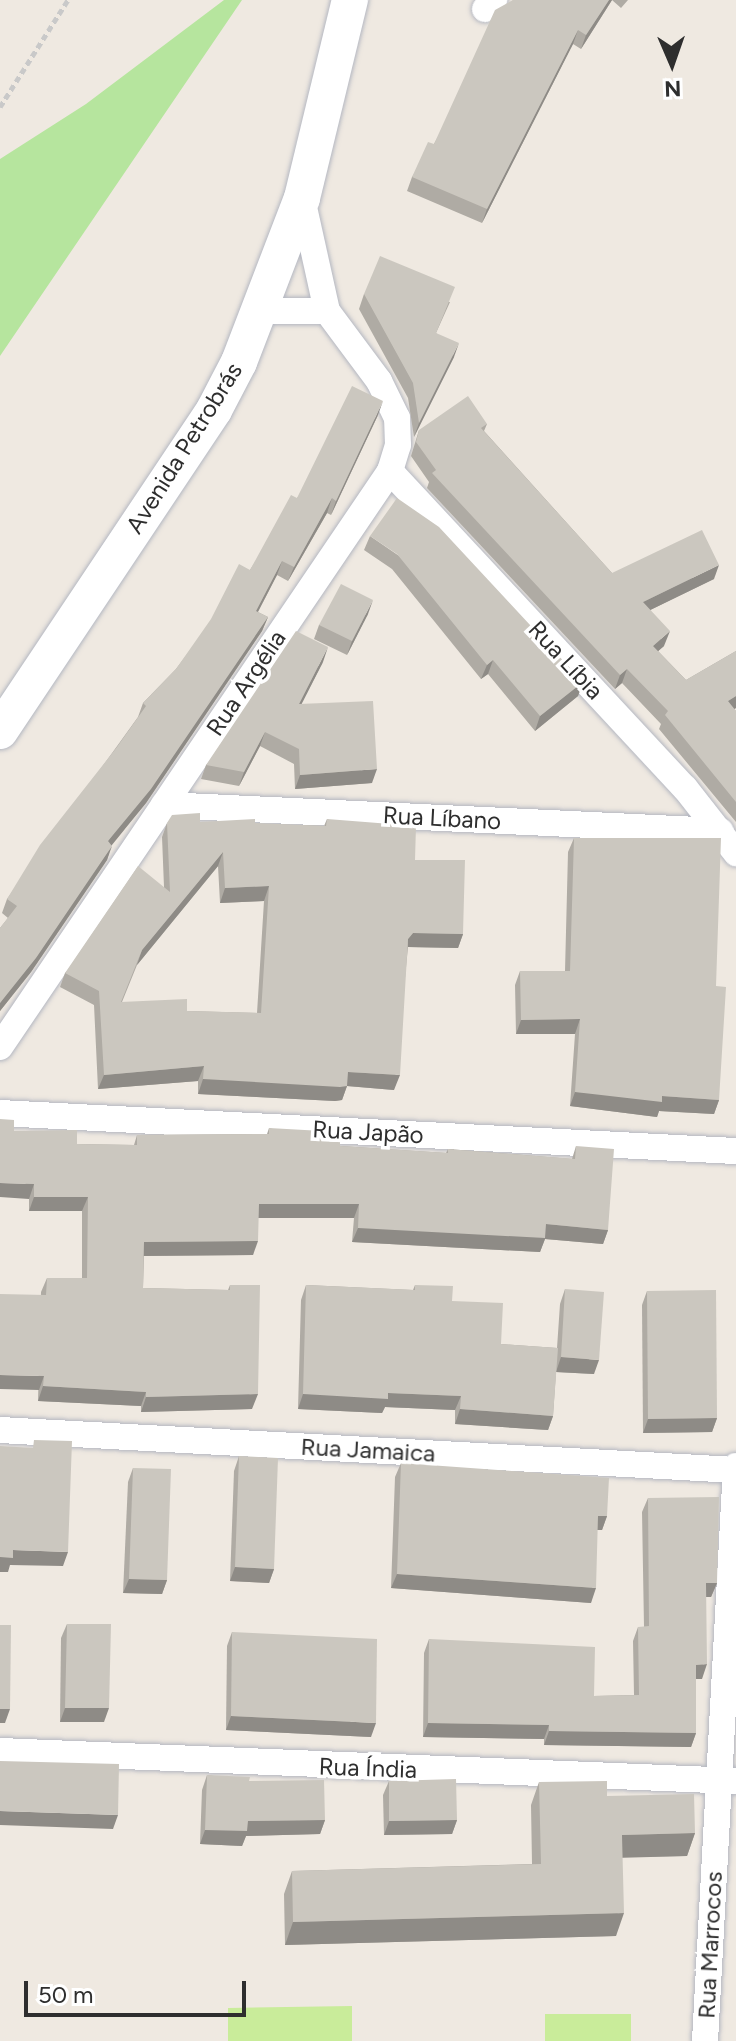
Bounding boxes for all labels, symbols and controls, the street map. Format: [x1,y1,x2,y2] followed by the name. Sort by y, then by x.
[632,24,712,104] north arrow
[664,75,682,102] text: N
[120,357,248,539] street label: Avenida Petrobrás
[523,615,609,705] street label: Rua Líbia
[200,625,292,741] street label: Rua Argélia
[382,801,502,835] street label: Rua Líbano
[312,1115,424,1149] street label: Rua Japão
[300,1432,436,1468] street label: Rua Jamaica
[318,1752,418,1784] street label: Rua Índia
[692,1871,728,2019] street label: Rua Marrocos
[28,1965,250,2015] scale bar
[38,1980,94,2009] text: 50 m

